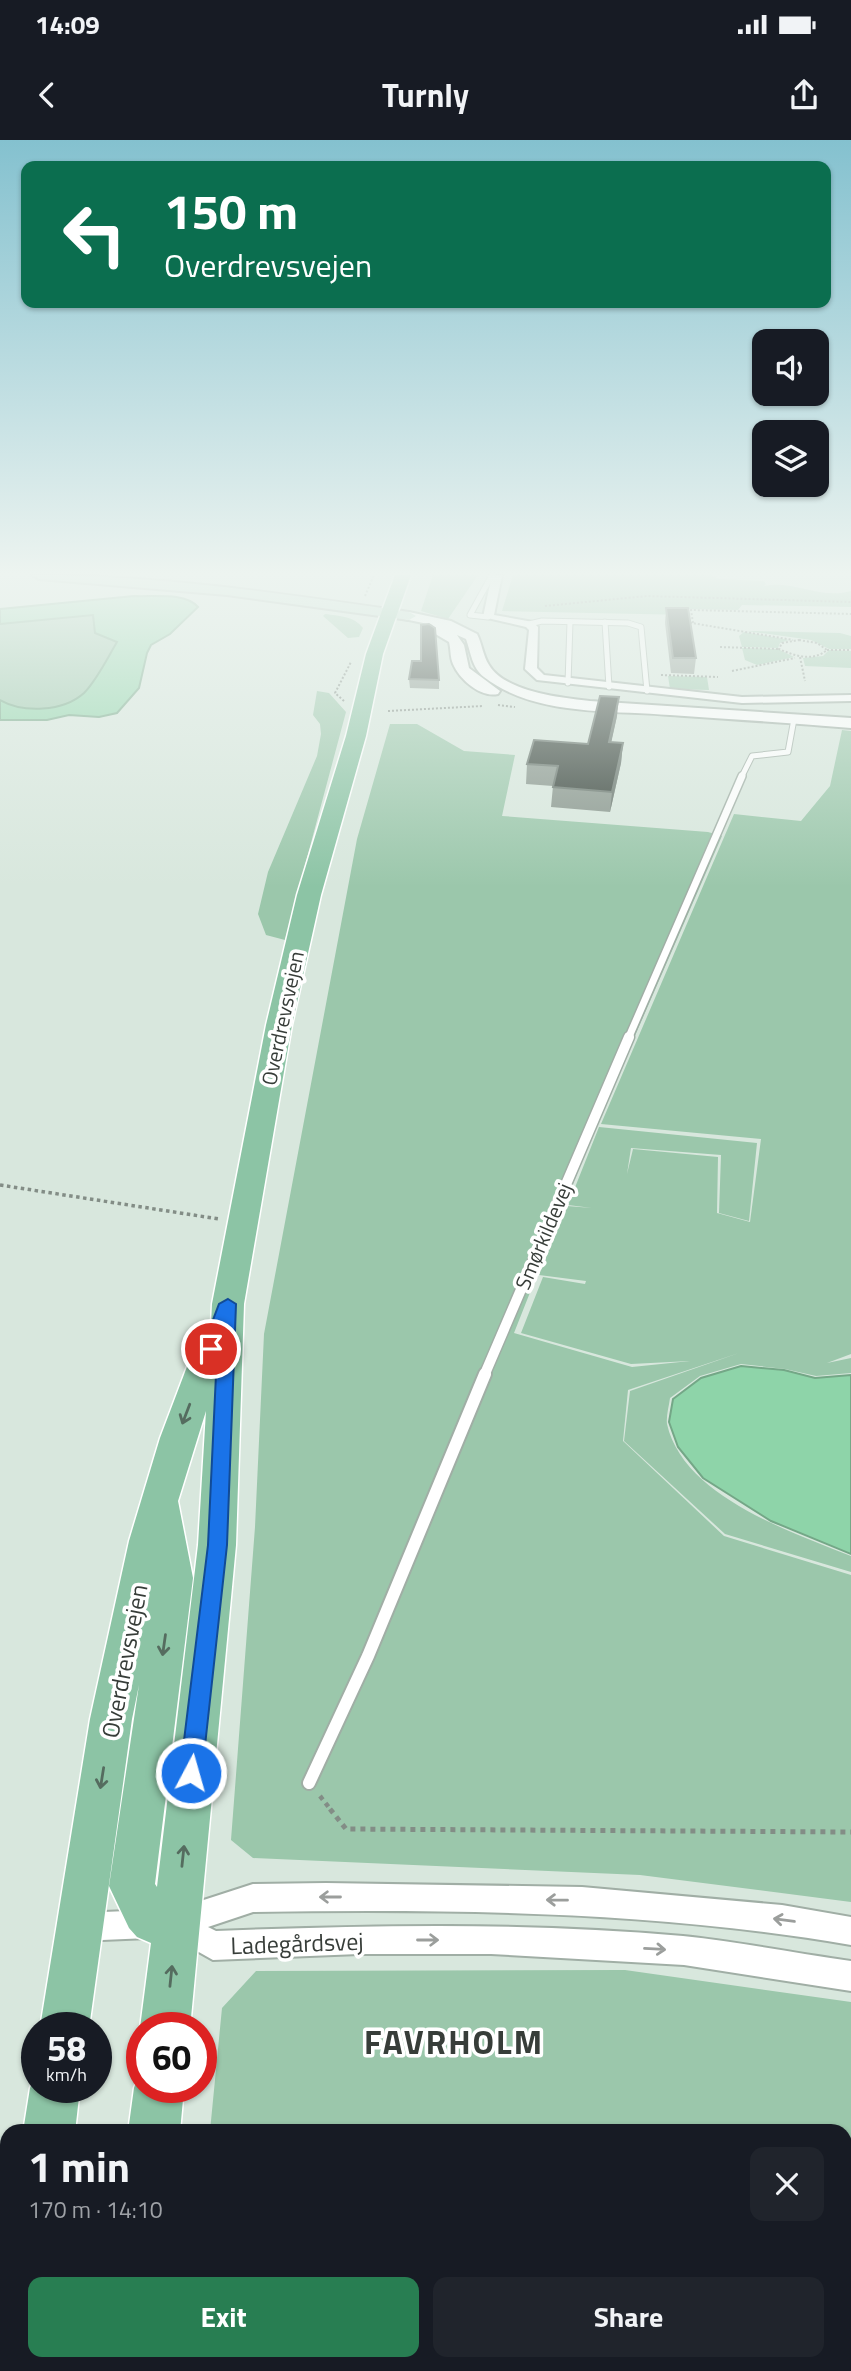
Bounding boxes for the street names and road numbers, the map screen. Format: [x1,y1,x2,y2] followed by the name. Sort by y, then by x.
[252,948,312,1088] street label: Overdrevsvejen
[506,1178,580,1294] street label: Smørkildevej
[91,1581,157,1741] street label: Overdrevsvejen
[230,1923,364,1963] street label: Ladegårdsvej

